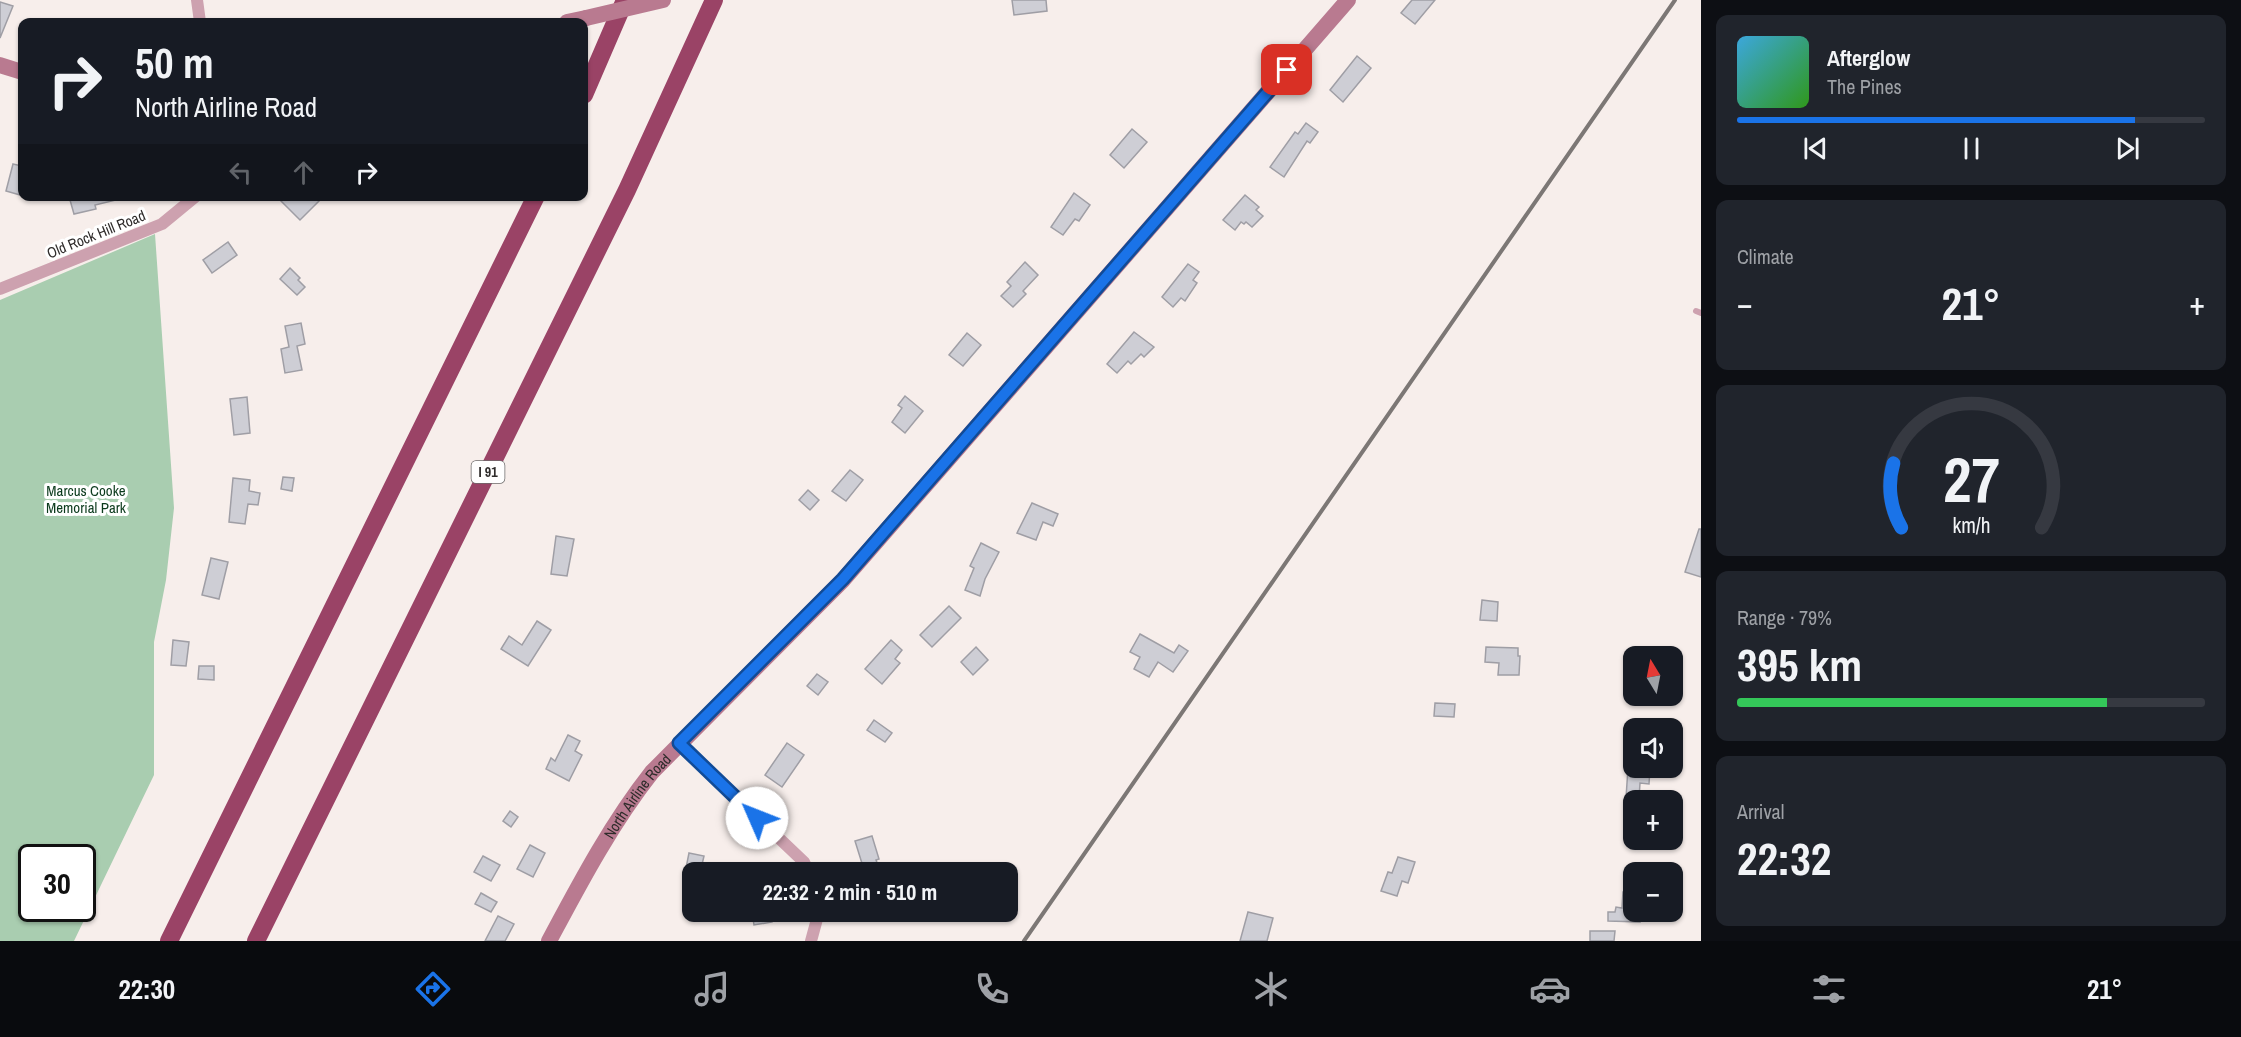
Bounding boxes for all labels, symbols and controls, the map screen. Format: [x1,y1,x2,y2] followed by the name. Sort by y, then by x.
[135,35,214,91] text: 50 m
[36,42,114,120] icon: right
[1827,43,1910,73] text: Afterglow
[1261,44,1312,95] pin
[1270,53,1303,86] icon: arrive
[1827,73,1902,100] text: The Pines
[135,89,317,125] text: North Airline Road
[1799,132,1832,165] icon: previous
[1955,132,1988,165] icon: pause
[2111,132,2144,165] icon: next
[224,156,257,189] icon: left
[287,156,320,189] icon: ahead
[350,156,383,189] icon: right
[44,205,148,263] street label: Old Rock Hill Road
[1737,243,1794,270] text: Climate
[1941,273,2001,334] text: 21°
[1737,281,1753,325] text: −
[2189,281,2205,325] text: +
[1943,437,1999,521] text: 27
[472,461,504,483] road number: I 91
[46,480,127,518] park label: Marcus Cooke Memorial Park
[1952,511,1990,540] text: km/h
[1737,604,1832,631] text: Range · 79%
[1737,634,1862,695] text: 395 km
[1623,646,1683,706] north arrow
[1623,646,1683,922] map controls
[1623,718,1683,778] button: sound
[598,749,675,842] street label: North Airline Road
[725,786,789,850] position arrow
[1623,790,1683,850] button: +
[1737,798,1784,825] text: Arrival
[1737,828,1831,889] text: 22:32
[18,844,96,922] speed limit sign: 30
[1623,862,1683,922] button: −
[763,877,937,907] text: 22:32 · 2 min · 510 m
[412,968,454,1010] icon: directions
[691,968,733,1010] icon: music
[971,968,1013,1010] icon: phone
[1250,968,1292,1010] icon: climate
[1529,968,1571,1010] icon: car
[1808,968,1850,1010] icon: filters
[119,971,175,1007] text: 22:30
[2087,971,2122,1007] text: 21°

